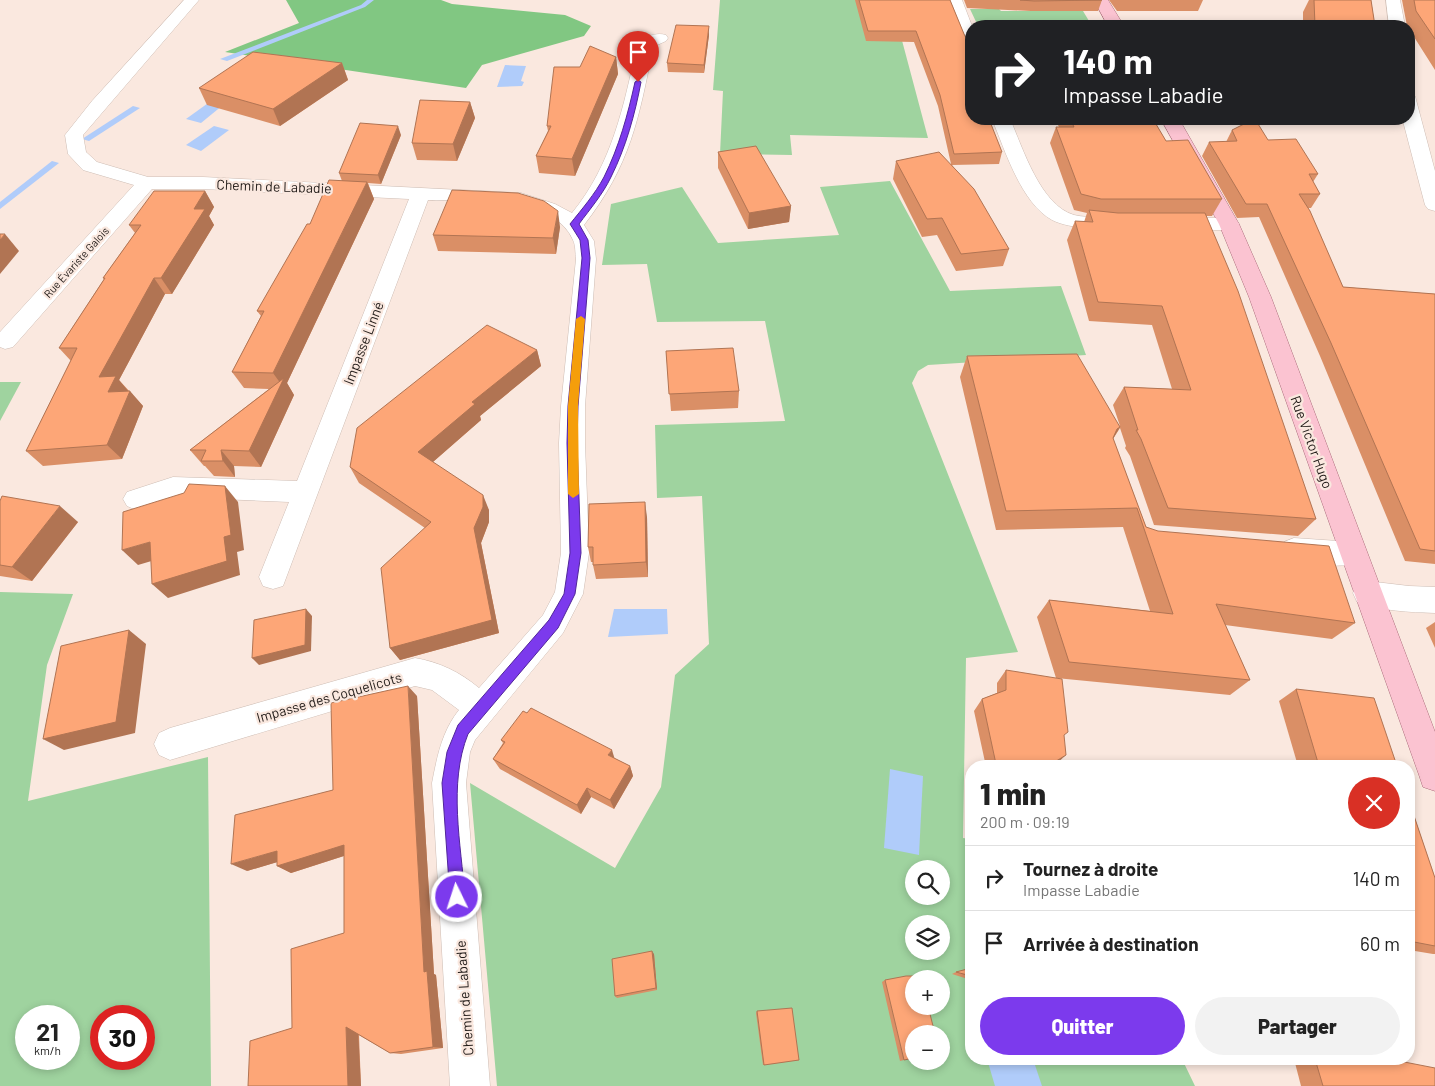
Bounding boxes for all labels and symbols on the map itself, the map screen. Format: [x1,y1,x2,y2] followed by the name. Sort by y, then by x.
[617,31,659,82] pin
[216,175,332,197] street label: Chemin de Labadie
[41,224,111,300] street label: Rue Évariste Galois
[339,299,387,387] street label: Impasse Linné
[1287,393,1337,491] street label: Rue Victor Hugo
[254,668,404,726] street label: Impasse des Coquelicots
[430,870,482,922] position arrow
[451,940,477,1056] street label: Chemin de Labadie
[90,1005,155,1070] speed limit sign: 30

